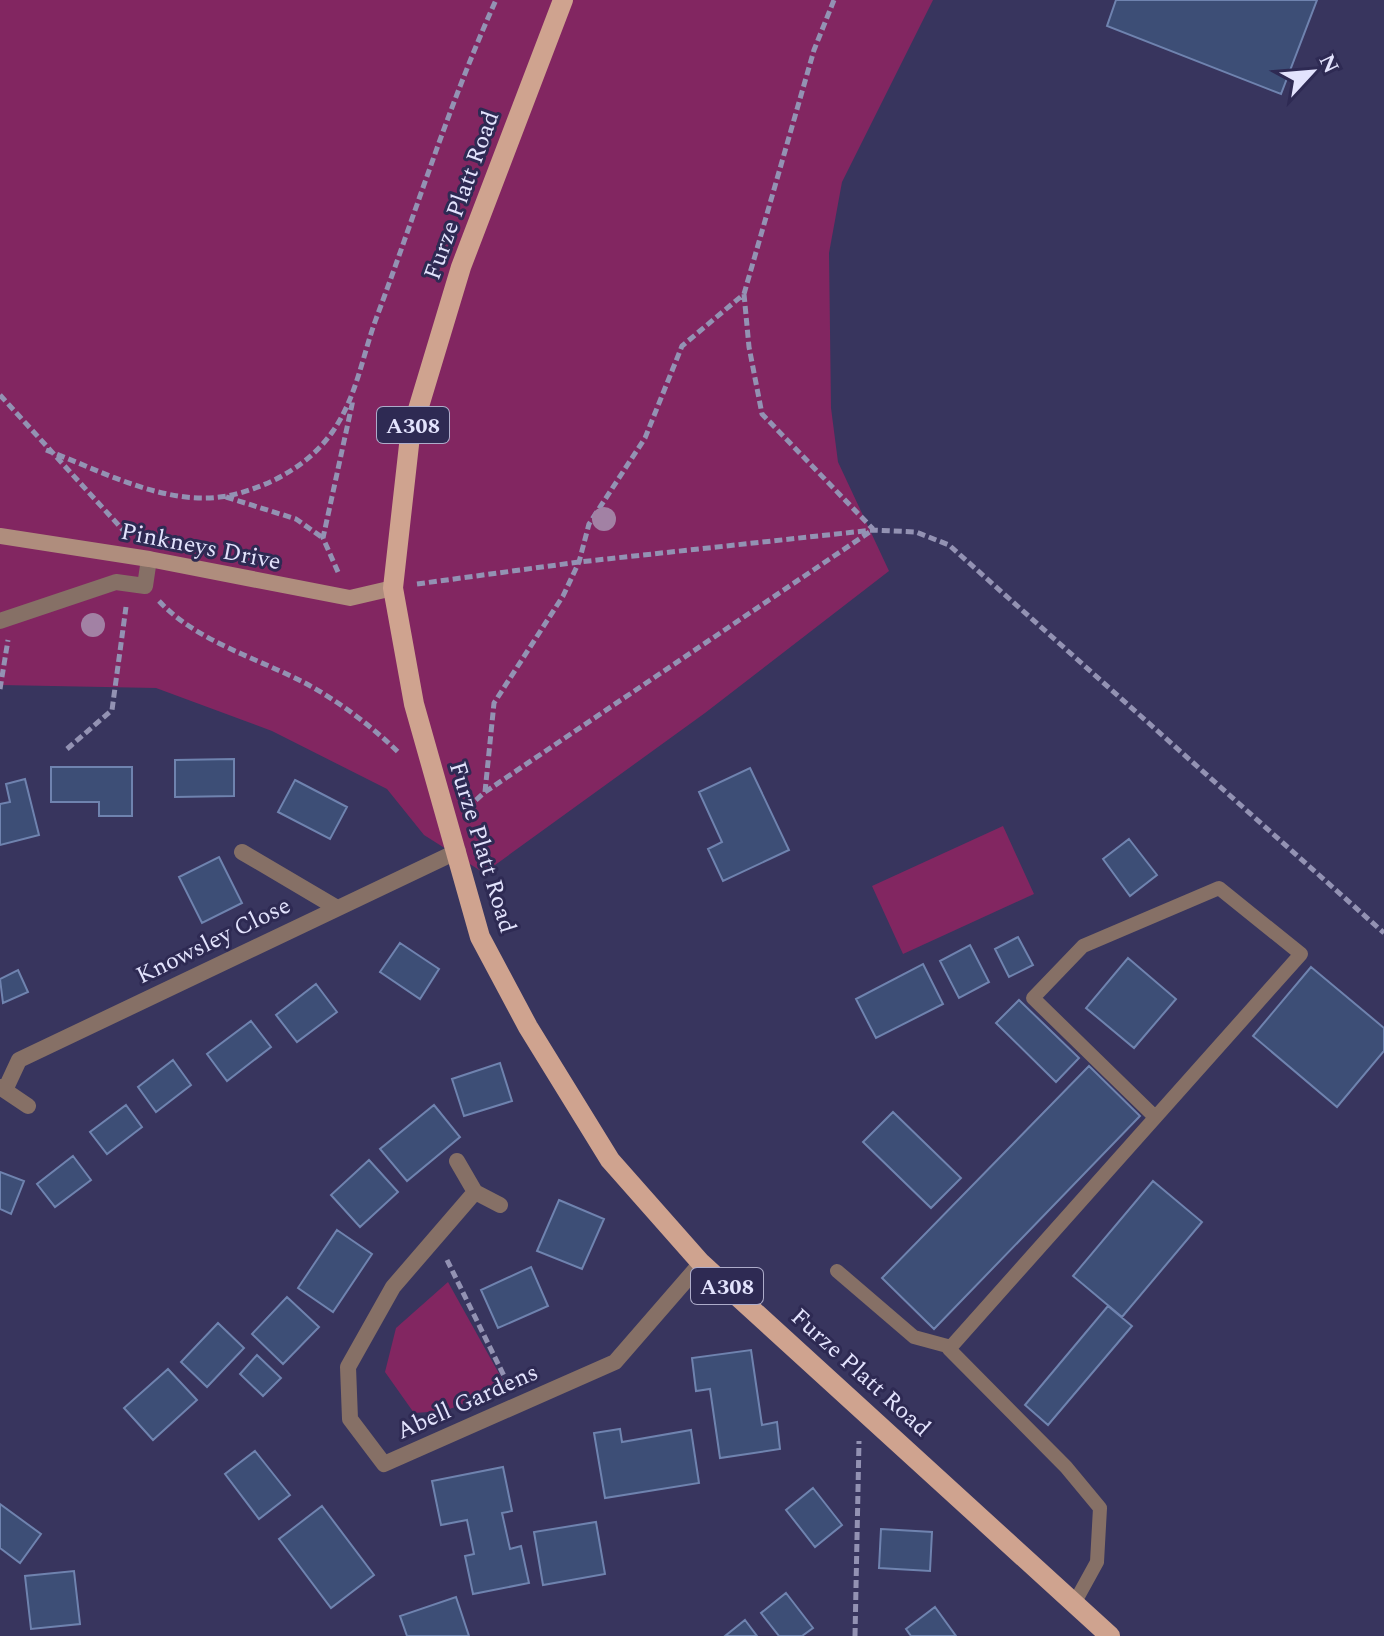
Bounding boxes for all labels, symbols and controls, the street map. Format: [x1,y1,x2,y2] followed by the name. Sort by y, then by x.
[1272,32,1352,112] north arrow
[1310,49,1347,79] text: N
[415,106,509,285] street label: Furze Platt Road
[377,407,449,443] road number: A308
[118,514,284,580] street label: Pinkneys Drive
[439,757,525,937] street label: Furze Platt Road
[130,888,297,994] street label: Knowsley Close
[691,1268,763,1304] road number: A308
[782,1300,938,1446] street label: Furze Platt Road
[391,1355,544,1449] street label: Abell Gardens

